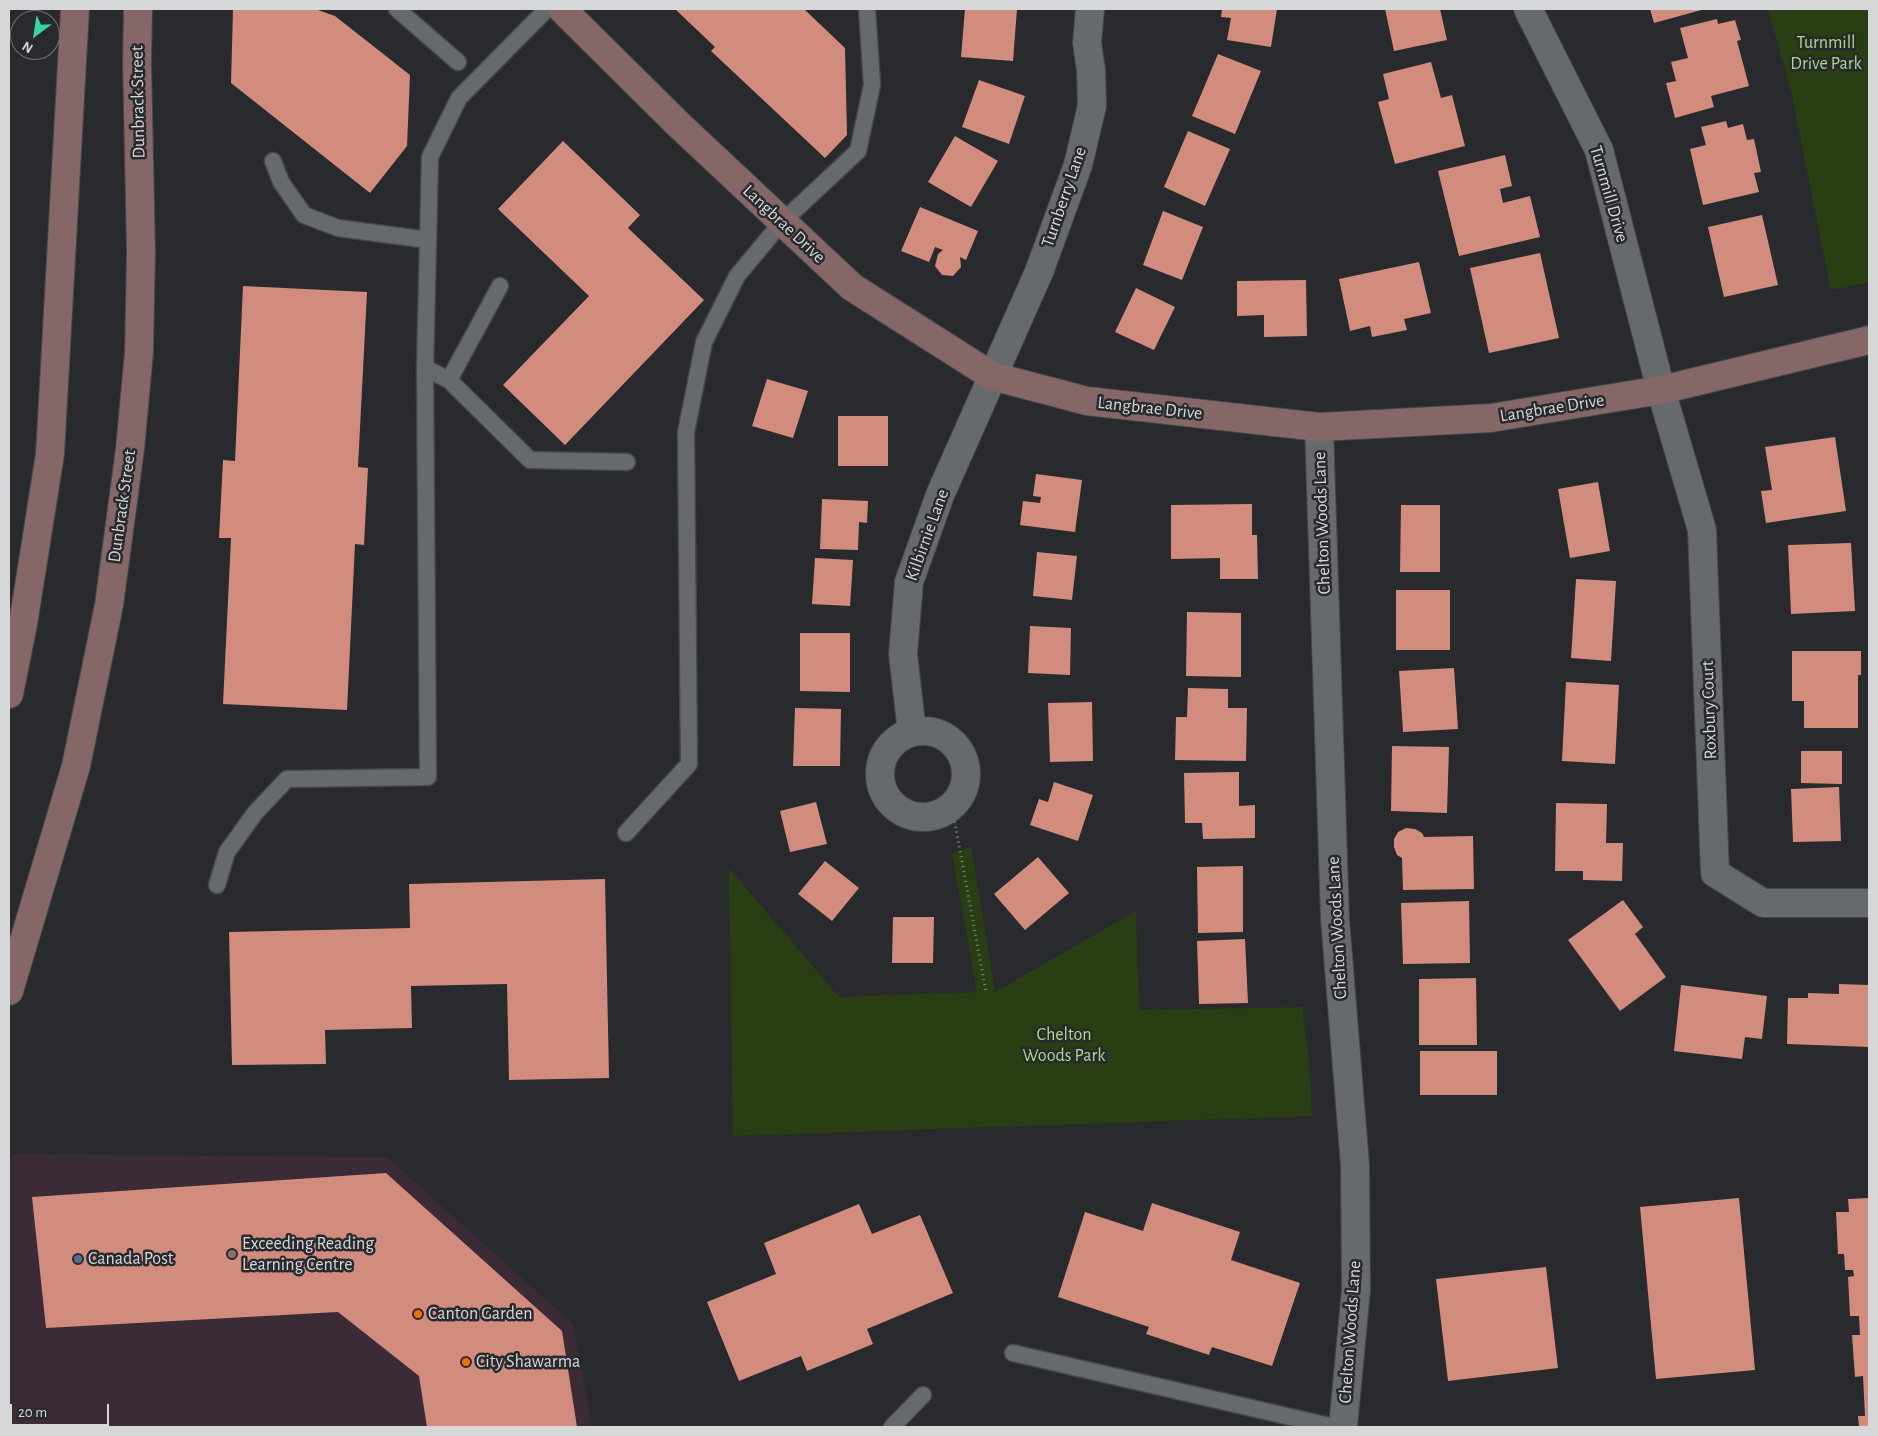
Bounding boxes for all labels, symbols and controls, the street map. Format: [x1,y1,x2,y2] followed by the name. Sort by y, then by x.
[10,10,60,60] north arrow
[1790,32,1862,74] park label: Turnmill Drive Park
[20,38,36,56] text: N
[126,45,150,159] street label: Dunbrack Street
[1585,143,1633,245] street label: Turnmill Drive
[1037,144,1091,250] street label: Turnberry Lane
[738,180,830,268] street label: Langbrae Drive
[1498,389,1606,427] street label: Langbrae Drive
[1096,392,1204,424] street label: Langbrae Drive
[103,448,141,564] street label: Dunbrack Street
[1309,451,1335,595] street label: Chelton Woods Lane
[900,486,954,584] street label: Kilbirnie Lane
[1696,660,1722,760] street label: Roxbury Court
[1322,856,1352,1000] street label: Chelton Woods Lane
[1023,1024,1105,1066] park label: Chelton Woods Park
[242,1233,374,1276] place label: Exceeding Reading Learning Centre
[88,1248,174,1270] place label: Canada Post
[226,1248,238,1260] marker: Exceeding Reading Learning Centre
[72,1253,84,1265] marker: Canada Post
[1334,1260,1366,1404] street label: Chelton Woods Lane
[428,1303,533,1325] place label: Canton Garden
[412,1308,424,1320] marker: Canton Garden
[476,1351,580,1373] place label: City Shawarma
[460,1356,472,1368] marker: City Shawarma
[12,1394,111,1426] scale bar
[18,1405,47,1420] text: 20 m

